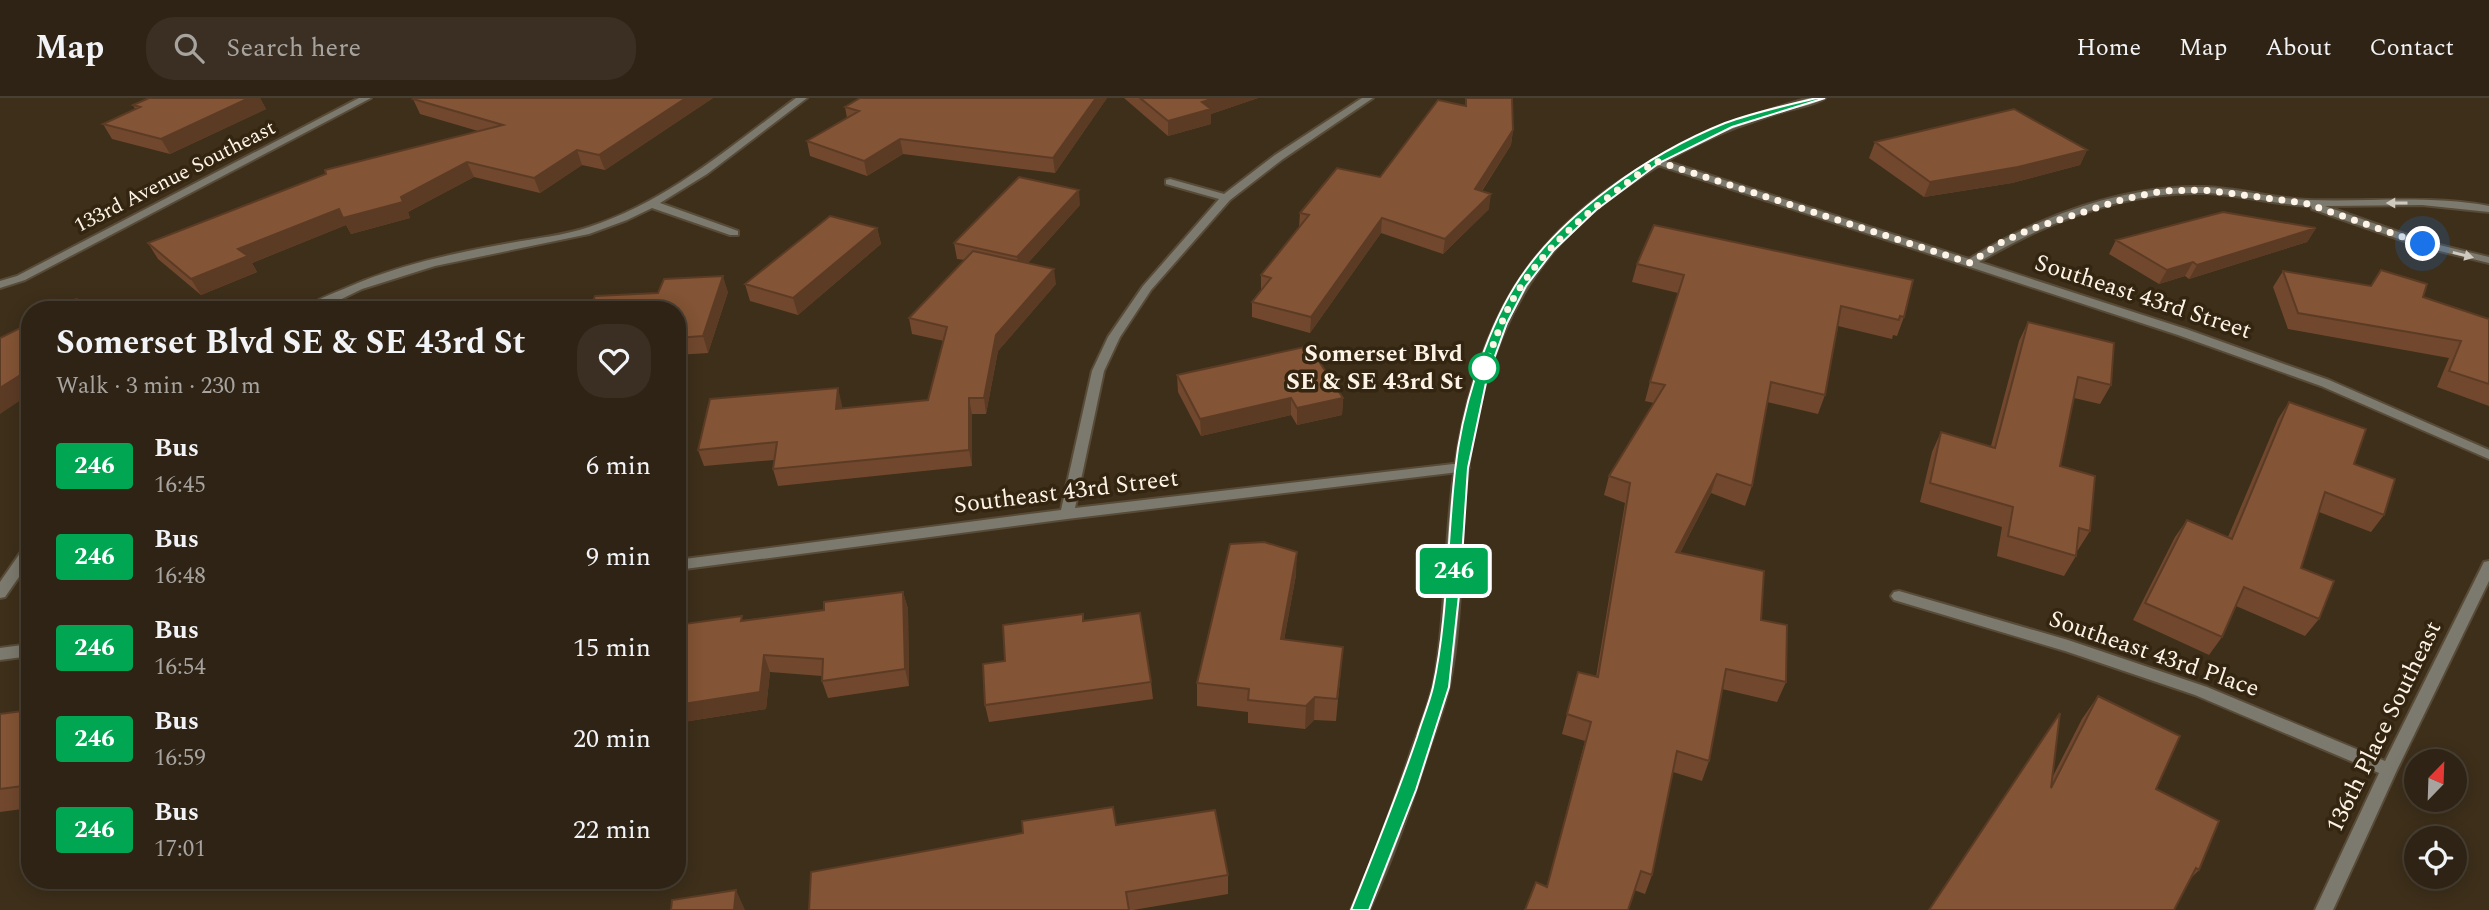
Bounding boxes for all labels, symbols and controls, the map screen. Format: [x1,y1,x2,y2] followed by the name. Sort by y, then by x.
[146,17,636,80] search box
[35,23,104,73] text: Map
[226,28,361,68] text: Search here
[170,29,208,67] icon: search
[2076,30,2141,66] text: Home
[2179,30,2227,66] text: Map
[2265,30,2331,66] text: About
[2369,30,2454,66] text: Contact
[69,112,281,242] street label: 133rd Avenue Southeast
[2386,197,2408,209] one-way arrow
[2405,226,2440,261] your location
[2030,245,2256,349] street label: Southeast 43rd Street
[2452,250,2474,261] one-way arrow
[56,318,525,368] text: Somerset Blvd SE & SE 43rd St
[577,324,651,398] button: heart
[1286,336,1463,400] place label: Somerset Blvd SE & SE 43rd St
[1469,353,1499,383] marker: Somerset Blvd SE & SE 43rd St
[56,369,261,404] text: Walk · 3 min · 230 m
[154,428,199,468] text: Bus
[586,446,651,486] text: 6 min
[74,448,115,484] text: 246
[952,460,1180,524] street label: Southeast 43rd Street
[154,468,206,503] text: 16:45
[154,519,199,559] text: Bus
[586,537,651,577] text: 9 min
[74,539,115,575] text: 246
[1414,548,1494,594] line badge: 246
[1434,553,1474,589] text: 246
[154,559,206,594] text: 16:48
[2044,601,2264,707] street label: Southeast 43rd Place
[154,610,199,650] text: Bus
[2317,615,2451,839] street label: 136th Place Southeast
[573,628,651,668] text: 15 min
[74,630,115,666] text: 246
[154,650,206,685] text: 16:54
[154,701,199,741] text: Bus
[573,719,651,759] text: 20 min
[74,721,115,757] text: 246
[154,741,206,776] text: 16:59
[2404,749,2468,812] north arrow
[2404,749,2467,889] map controls
[154,792,199,832] text: Bus
[573,810,651,850] text: 22 min
[74,812,115,848] text: 246
[2404,826,2467,889] button: locate
[154,832,206,867] text: 17:01

